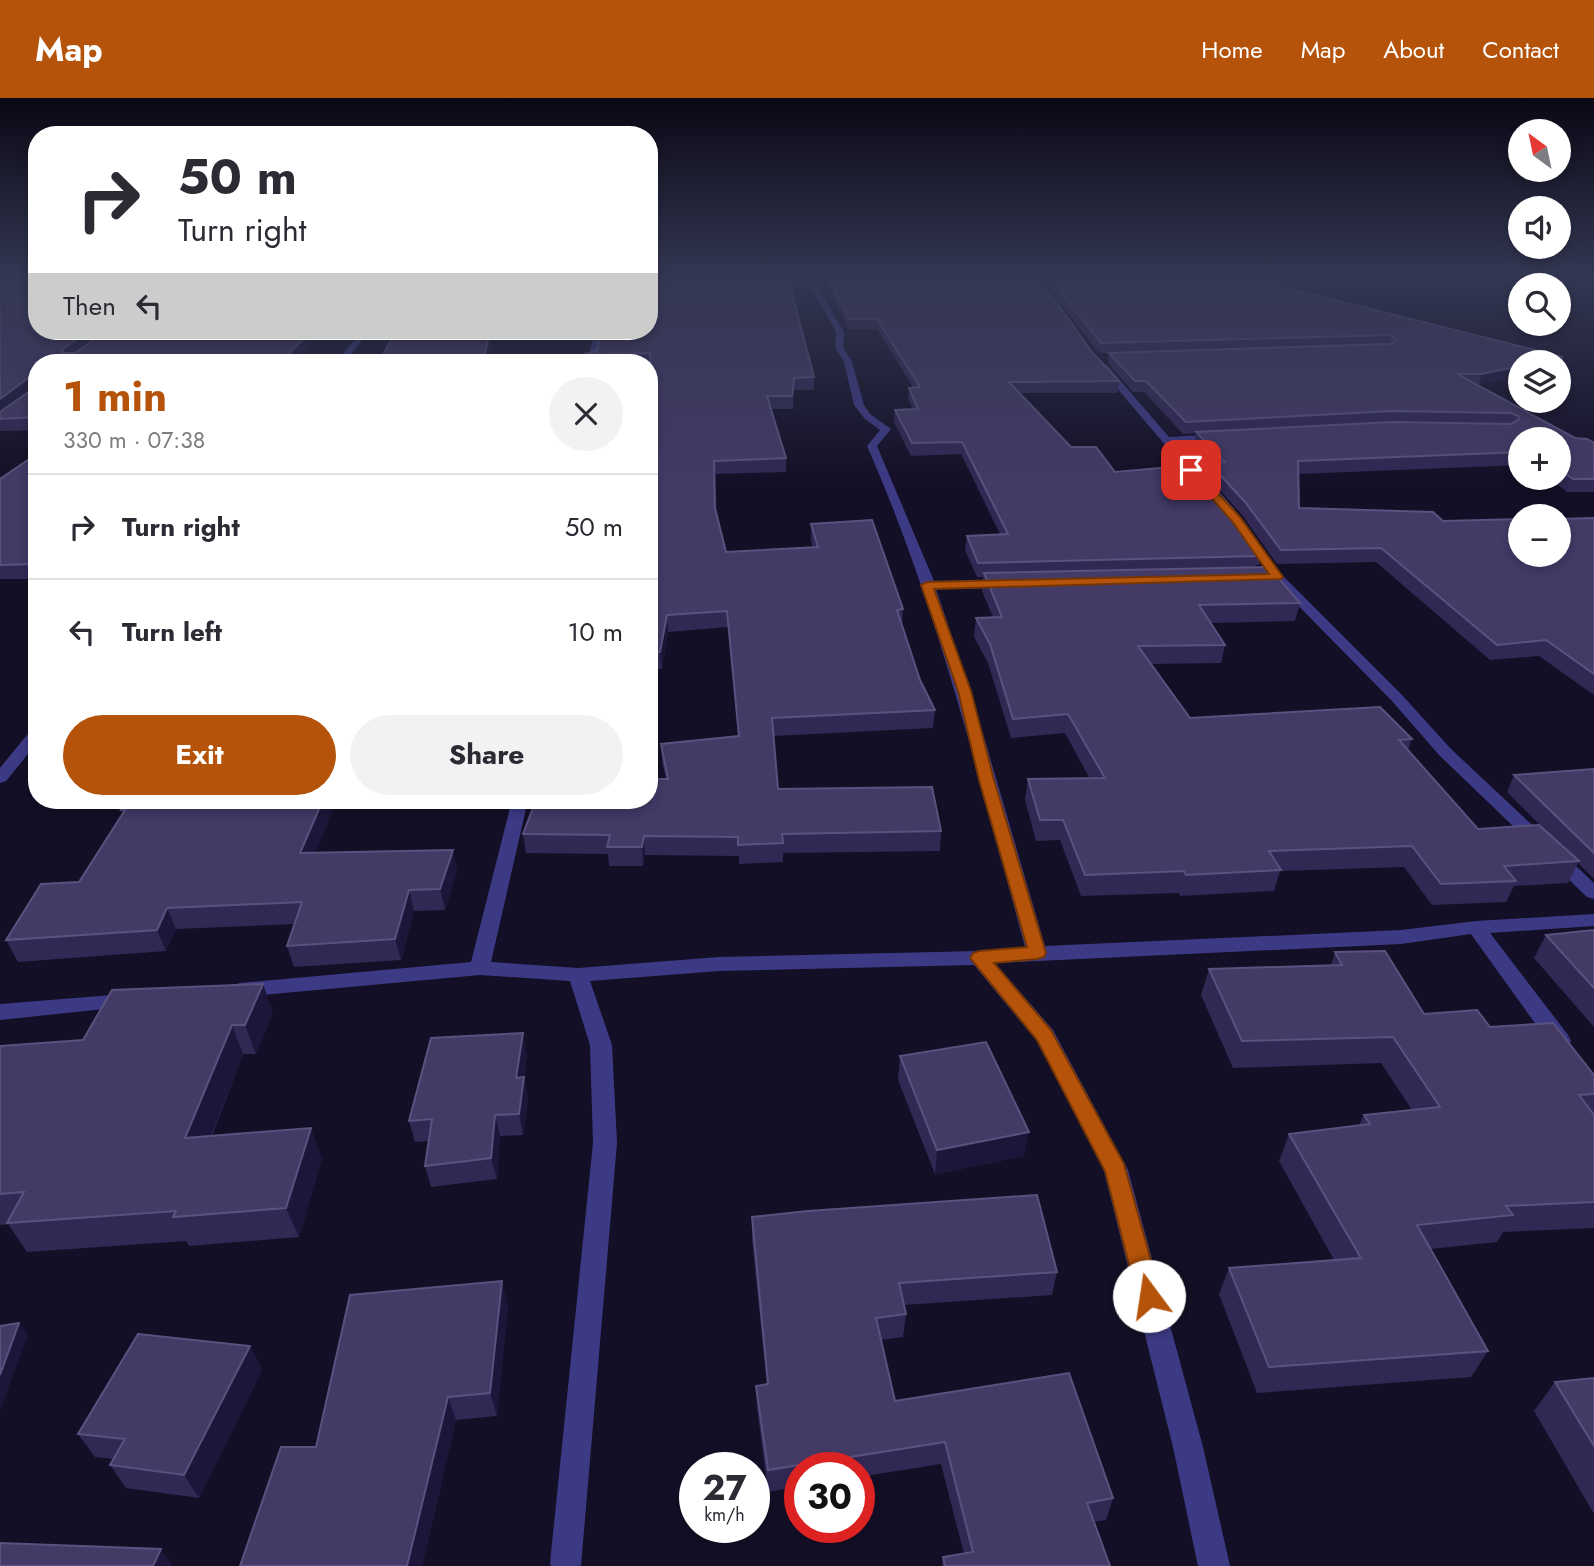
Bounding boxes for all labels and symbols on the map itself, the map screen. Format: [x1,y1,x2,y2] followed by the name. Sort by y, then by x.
[1508,119,1572,182] north arrow
[1161,440,1221,500] pin
[1112,1259,1186,1333] position arrow
[784,1452,875,1543] speed limit sign: 30

